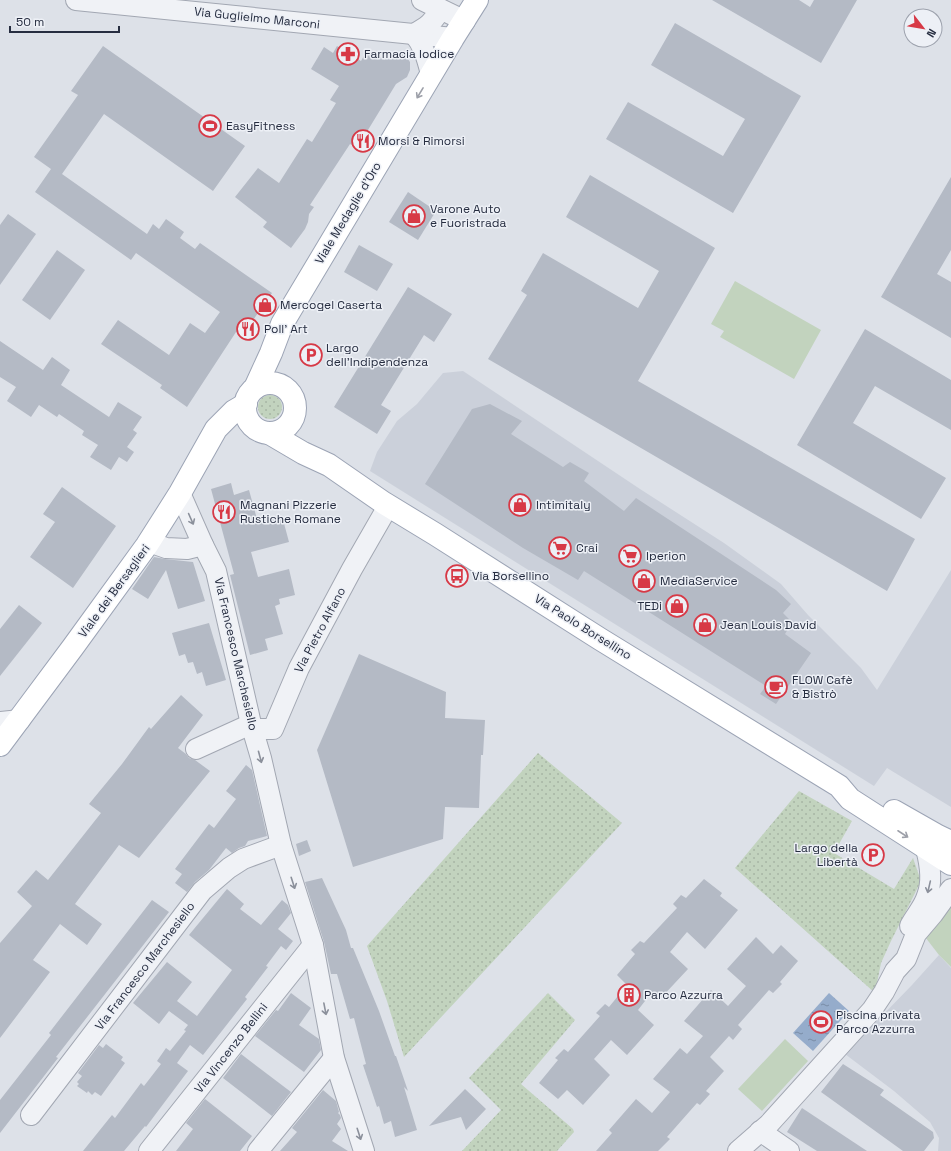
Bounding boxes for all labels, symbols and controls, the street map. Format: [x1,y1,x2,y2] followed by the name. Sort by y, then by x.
[193,3,321,33] street label: Via Guglielmo Marconi
[10,8,119,34] scale bar
[903,8,943,48] north arrow
[16,14,44,30] text: 50 m
[924,26,939,40] text: N
[335,41,361,67] pharmacy icon: Farmacia Iodice
[364,46,454,62] place label: Farmacia Iodice
[416,87,424,98] one-way arrow
[197,113,223,139] sports icon: EasyFitness
[226,118,295,134] place label: EasyFitness
[350,128,376,154] restaurant icon: Morsi & Rimorsi
[378,133,465,149] place label: Morsi & Rimorsi
[311,159,385,267] street label: Viale Medaglie d'Oro
[430,201,506,231] place label: Varone Auto e Fuoristrada
[401,203,427,229] shop icon: Varone Auto e Fuoristrada
[252,292,278,318] shop icon: Mercogel Caserta
[280,297,382,313] place label: Mercogel Caserta
[235,316,261,342] restaurant icon: Poll' Art
[264,321,308,337] place label: Poll' Art
[326,340,428,370] place label: Largo dell'Indipendenza
[298,342,324,368] parking icon: Largo dell'Indipendenza
[507,492,533,518] shop icon: Intimitaly
[240,497,341,527] place label: Magnani Pizzerie Rustiche Romane
[536,497,591,513] place label: Intimitaly
[211,499,237,525] restaurant icon: Magnani Pizzerie Rustiche Romane
[188,513,195,525] one-way arrow
[547,535,573,561] supermarket icon: Crai
[576,540,598,556] place label: Crai
[75,541,153,641] street label: Viale dei Bersaglieri
[617,543,643,569] supermarket icon: Iperion
[646,548,686,564] place label: Iperion
[444,563,470,589] bus stop icon: Via Borsellino
[472,568,549,584] place label: Via Borsellino
[631,568,657,594] shop icon: MediaService
[660,573,738,589] place label: MediaService
[211,576,261,732] street label: Via Francesco Marchesiello
[291,584,349,676] street label: Via Pietro Alfano
[531,591,635,663] street label: Via Paolo Borsellino
[664,593,690,619] shop icon: TEDi
[637,598,662,614] place label: TEDi
[692,612,718,638] shop icon: Jean Louis David
[720,617,817,633] place label: Jean Louis David
[792,672,853,702] place label: FLOW Cafè & Bistrò
[763,674,789,700] cafe icon: FLOW Cafè & Bistrò
[257,751,265,764] one-way arrow
[897,830,908,838] one-way arrow
[794,840,858,870] place label: Largo della Libertà
[860,842,886,868] parking icon: Largo della Libertà
[290,877,297,890] one-way arrow
[925,881,933,894] one-way arrow
[91,899,199,1033] street label: Via Francesco Marchesiello
[616,982,642,1008] building icon: Parco Azzurra
[644,987,723,1003] place label: Parco Azzurra
[191,1000,271,1096] street label: Via Vincenzo Bellini
[321,1002,329,1015] one-way arrow
[836,1007,920,1037] place label: Piscina privata Parco Azzurra
[808,1009,834,1035] sports icon: Piscina privata Parco Azzurra
[355,1128,363,1140] one-way arrow

